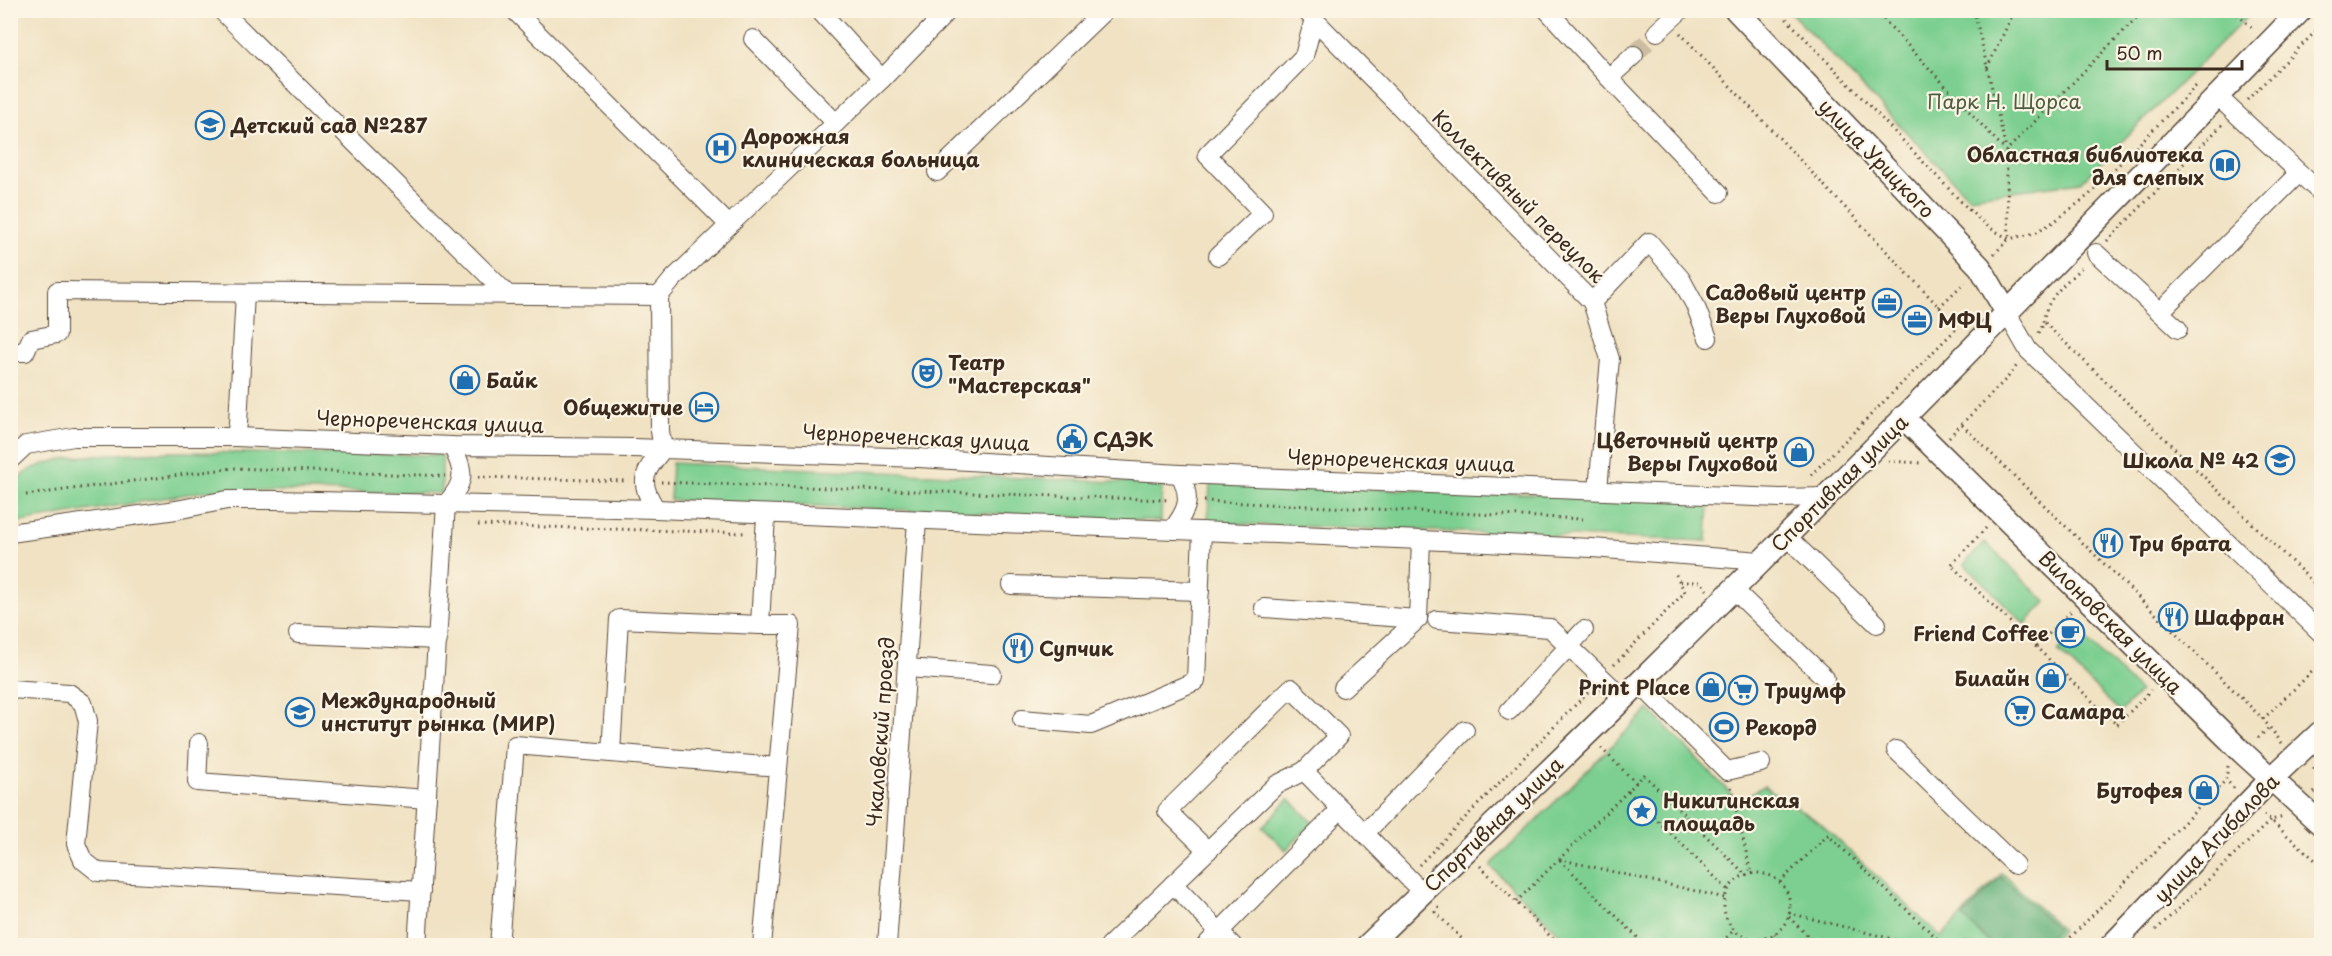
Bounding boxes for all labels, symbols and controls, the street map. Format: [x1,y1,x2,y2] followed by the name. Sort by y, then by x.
[2107,33,2242,71] scale bar
[2116,39,2163,66] text: 50 m
[1927,86,2082,116] park label: Парк Н. Щорса
[1812,91,1942,225] street label: улица Урицкого
[1426,103,1612,289] street label: Коллективный переулок
[194,109,226,141] school or university icon: Детский сад №287
[230,110,428,140] place label: Детский сад №287
[741,121,980,174] place label: Дорожная клиническая больница
[705,132,737,164] hospital icon: Дорожная клиническая больница
[1967,139,2204,192] place label: Областная библиотека для слепых
[2209,149,2241,181] library icon: Областная библиотека для слепых
[1705,277,1866,330] place label: Садовый центр Веры Глуховой
[1871,287,1903,319] office icon: Садовый центр Веры Глуховой
[1901,304,1933,336] office icon: МФЦ
[1938,305,1992,335] place label: МФЦ
[948,347,1091,400] place label: Театр "Мастерская"
[911,357,943,389] theatre icon: Театр "Мастерская"
[449,364,481,396] shop icon: Байк
[486,365,538,395] place label: Байк
[688,391,720,423] hotel icon: Общежитие
[563,392,683,422] place label: Общежитие
[316,402,545,440] street label: Чернореченская улица
[1763,407,1915,559] street label: Спортивная улица
[802,416,1031,458] street label: Чернореченская улица
[1056,423,1088,455] public building icon: СДЭК
[1093,424,1154,454] place label: СДЭК
[1597,425,1778,478] place label: Цветочный центр Веры Глуховой
[1783,436,1815,468] shop icon: Цветочный центр Веры Глуховой
[1287,441,1516,479] street label: Чернореченская улица
[2264,444,2296,476] school or university icon: Школа № 42
[2122,445,2259,475] place label: Школа № 42
[2092,527,2124,559] restaurant icon: Три брата
[2129,528,2232,558] place label: Три брата
[2032,543,2190,701] street label: Вилоновская улица
[2157,601,2189,633] restaurant icon: Шафран
[2194,602,2285,632] place label: Шафран
[2054,617,2086,649] cafe icon: Friend Coffee
[1913,618,2049,648] place label: Friend Coffee
[1002,632,1034,664] restaurant icon: Супчик
[1039,633,1114,663] place label: Супчик
[858,636,902,828] street label: Чкаловский проезд
[2035,662,2067,694] shop icon: Билайн
[1954,663,2030,693] place label: Билайн
[1695,671,1727,703] shop icon: Print Place
[1578,672,1690,702] place label: Print Place
[1727,674,1759,706] supermarket icon: Триумф
[1764,675,1846,705] place label: Триумф
[321,685,556,738] place label: Международный институт рынка (МИР)
[2004,695,2036,727] supermarket icon: Самара
[284,696,316,728] school or university icon: Международный институт рынка (МИР)
[2041,696,2126,726] place label: Самара
[1708,711,1740,743] sports icon: Рекорд
[1745,712,1817,742] place label: Рекорд
[1416,749,1570,899] street label: Спортивная улица
[2146,766,2286,909] street label: улица Агибалова
[2188,774,2220,806] shop icon: Бутофея
[2096,775,2183,805] place label: Бутофея
[1663,785,1800,838] place label: Никитинская площадь
[1626,795,1658,827] place icon: Никитинская площадь

